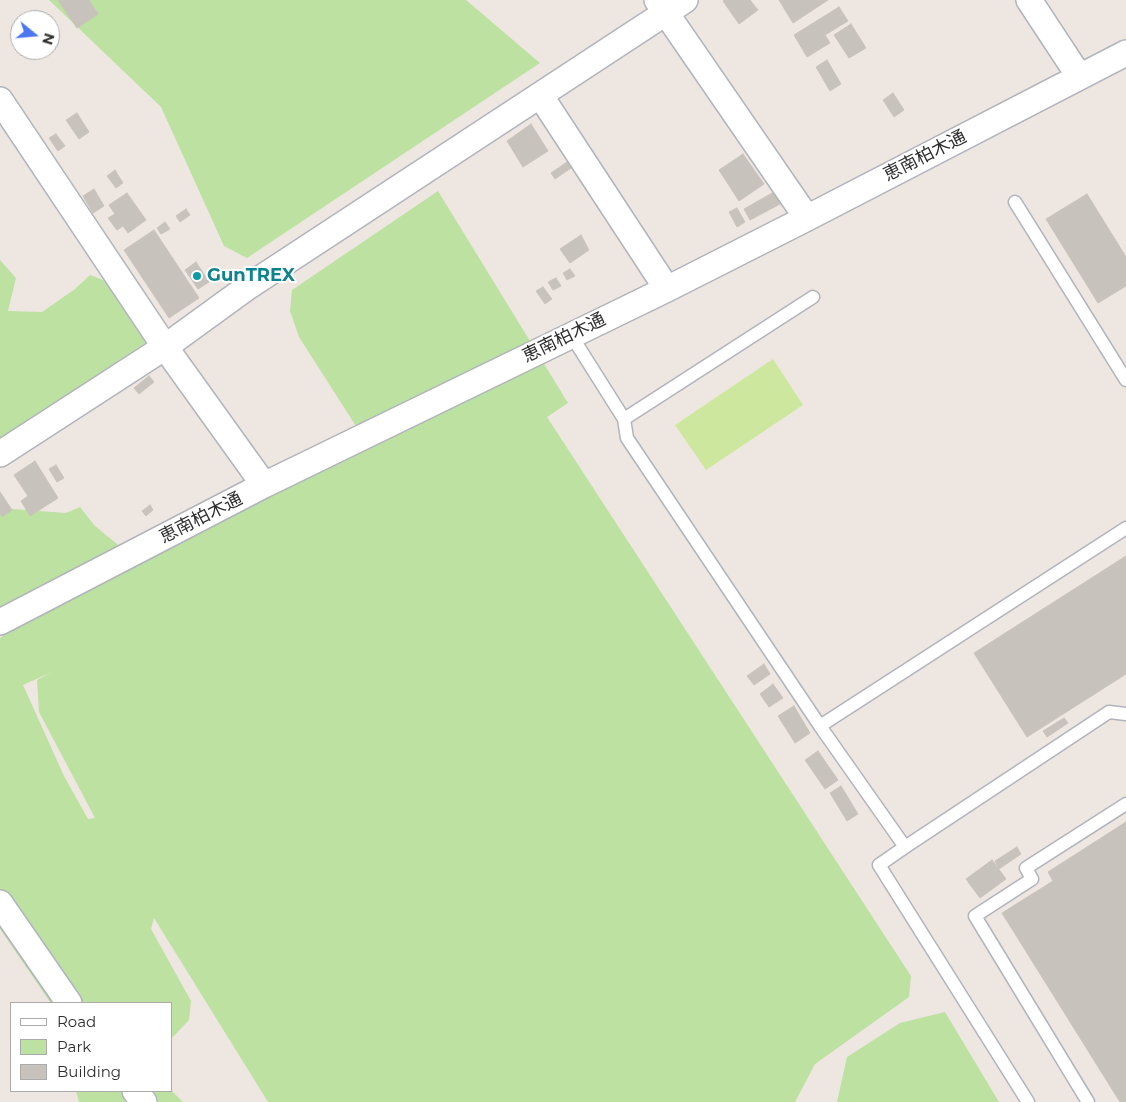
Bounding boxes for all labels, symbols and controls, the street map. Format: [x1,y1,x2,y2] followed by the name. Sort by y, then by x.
[10,10,60,60] north arrow
[38,31,59,47] text: N
[880,126,970,186] street label: 恵南柏木通
[207,265,295,287] place label: GunTREX
[191,270,203,282] marker: GunTREX
[519,309,609,367] street label: 恵南柏木通
[156,488,246,548] street label: 恵南柏木通
[10,1002,172,1092] legend
[57,1012,96,1031] text: Road
[57,1037,91,1056] text: Park
[57,1062,121,1081] text: Building

